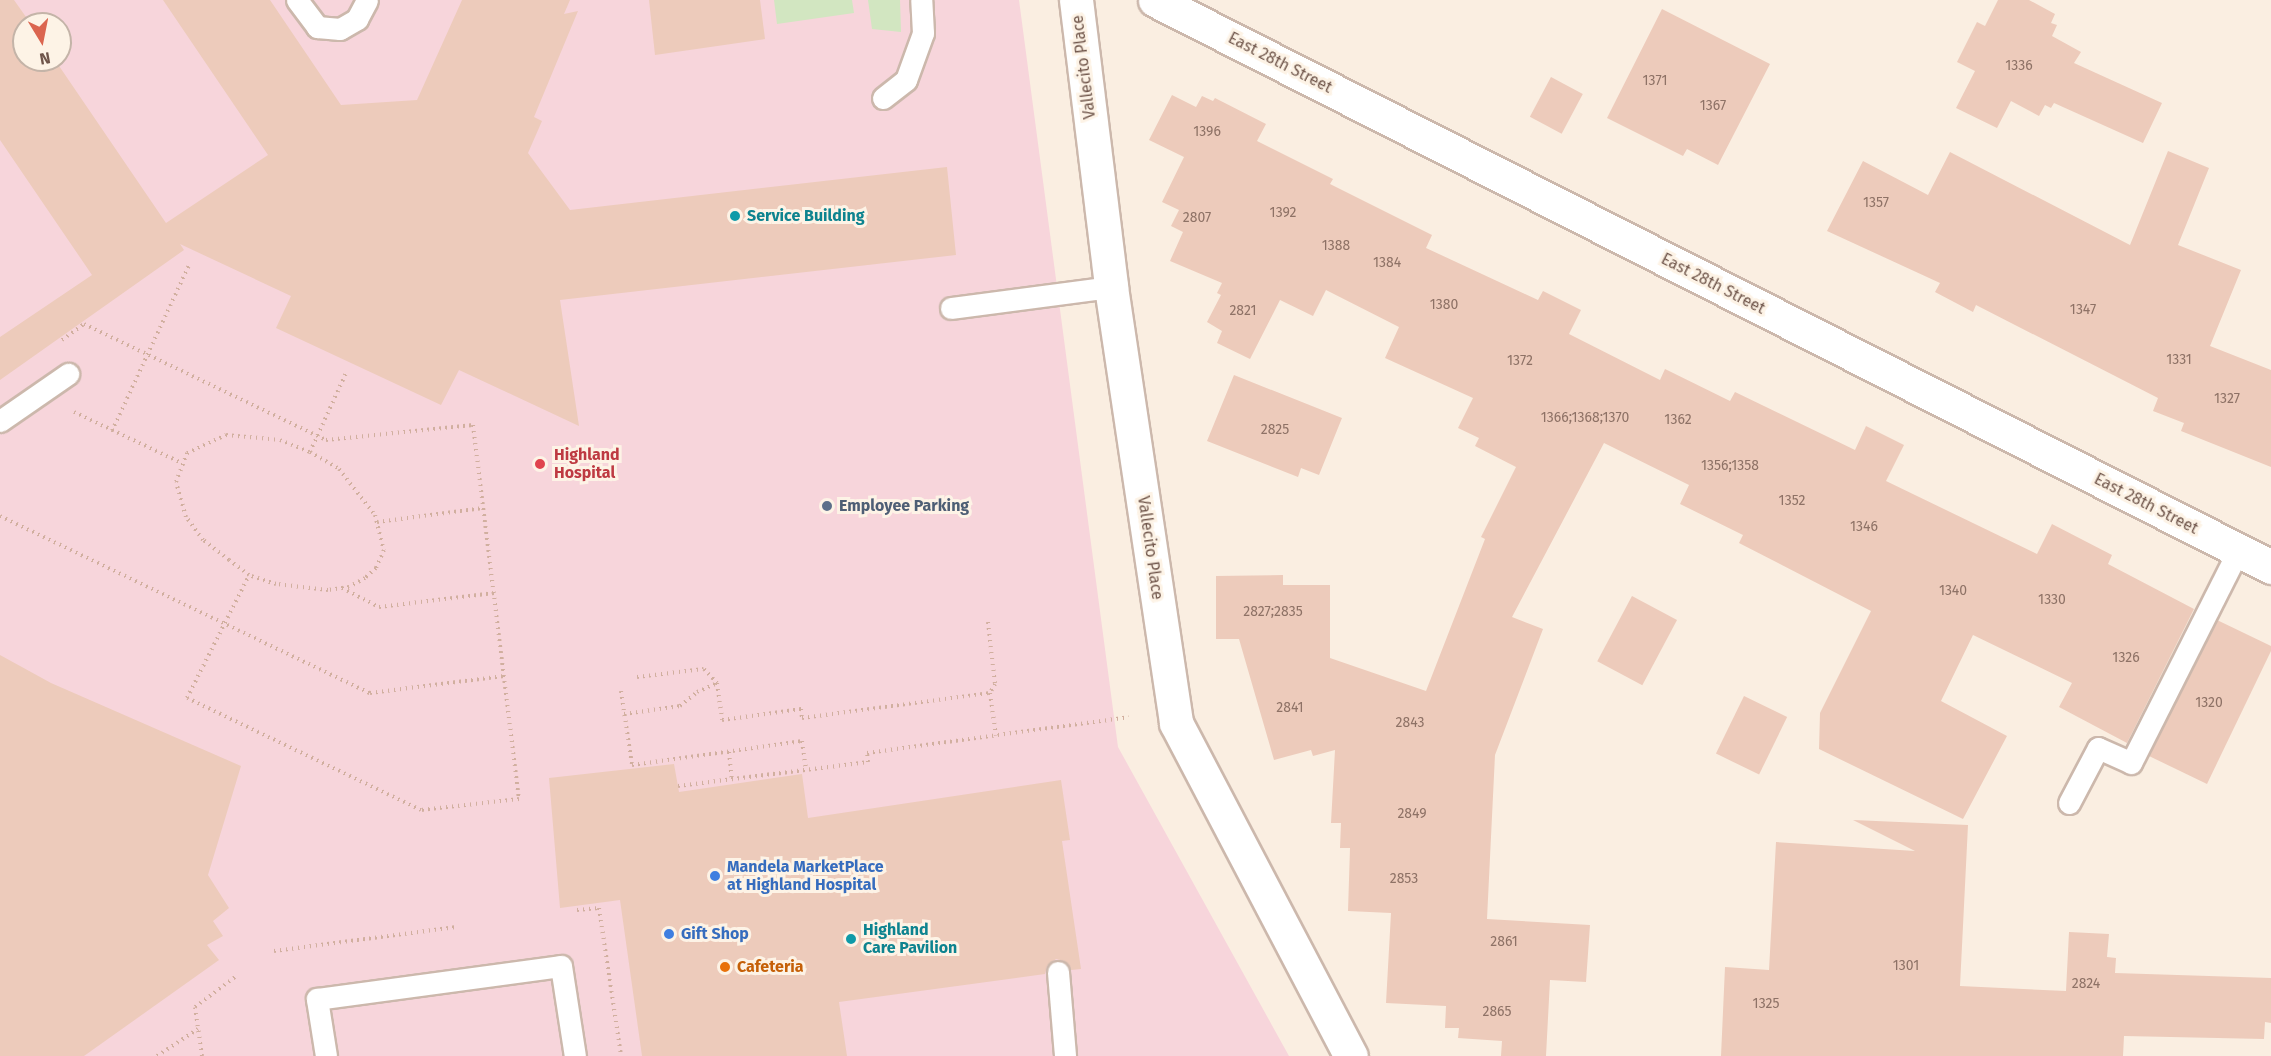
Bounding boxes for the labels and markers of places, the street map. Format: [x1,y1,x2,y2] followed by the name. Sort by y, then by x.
[747,206,864,226] place label: Service Building
[728,209,742,223] marker: Service Building
[554,445,619,483] place label: Highland Hospital
[531,455,549,473] marker: Highland Hospital
[839,496,969,516] place label: Employee Parking
[820,499,834,513] marker: Employee Parking
[727,857,884,895] place label: Mandela MarketPlace at Highland Hospital
[708,869,722,883] marker: Mandela MarketPlace at Highland Hospital
[863,920,957,958] place label: Highland Care Pavilion
[681,924,749,944] place label: Gift Shop
[662,927,676,941] marker: Gift Shop
[844,932,858,946] marker: Highland Care Pavilion
[737,957,804,977] place label: Cafeteria
[718,960,732,974] marker: Cafeteria

